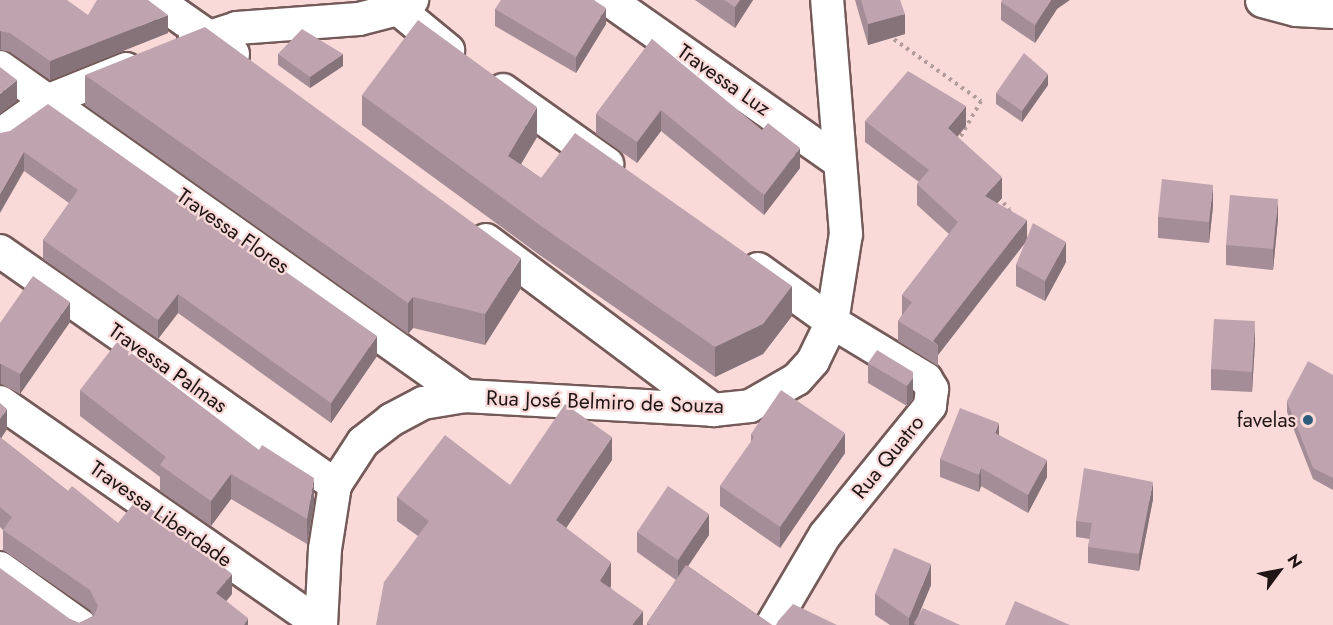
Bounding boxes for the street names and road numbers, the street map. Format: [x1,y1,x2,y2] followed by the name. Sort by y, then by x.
[673,39,775,121] street label: Travessa Luz
[172,183,294,279] street label: Travessa Flores
[104,318,232,418] street label: Travessa Palmas
[486,385,724,419] street label: Rua José Belmiro de Souza
[847,410,929,504] street label: Rua Quatro
[85,455,237,573] street label: Travessa Liberdade

